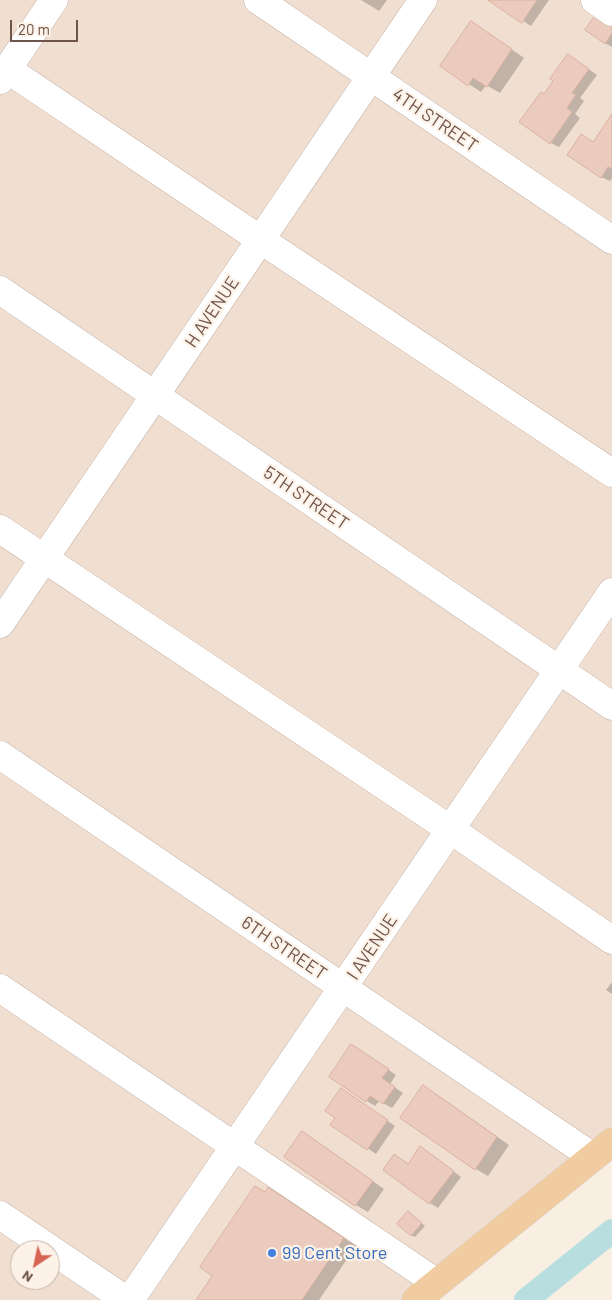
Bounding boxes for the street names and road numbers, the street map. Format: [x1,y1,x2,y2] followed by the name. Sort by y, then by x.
[388,83,482,157] street label: 4TH STREET
[180,272,244,352] street label: H AVENUE
[259,462,353,534] street label: 5TH STREET
[342,910,402,984] street label: I AVENUE
[237,912,331,984] street label: 6TH STREET

